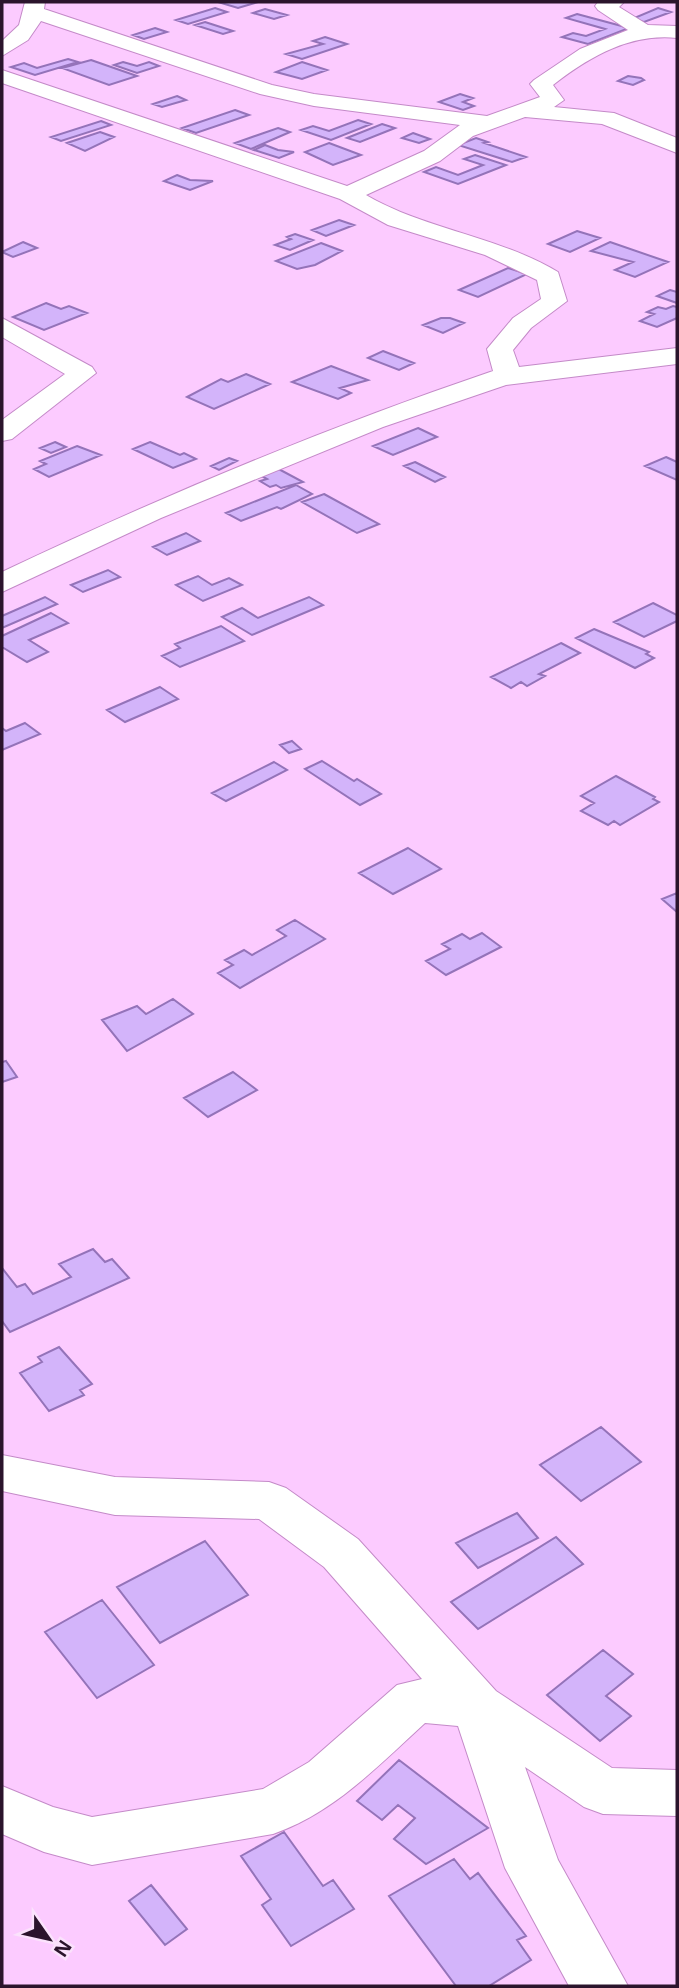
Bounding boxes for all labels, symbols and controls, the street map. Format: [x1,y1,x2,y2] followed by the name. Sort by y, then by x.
[14,1904,84,1974] north arrow
[48,1935,78,1962] text: N

